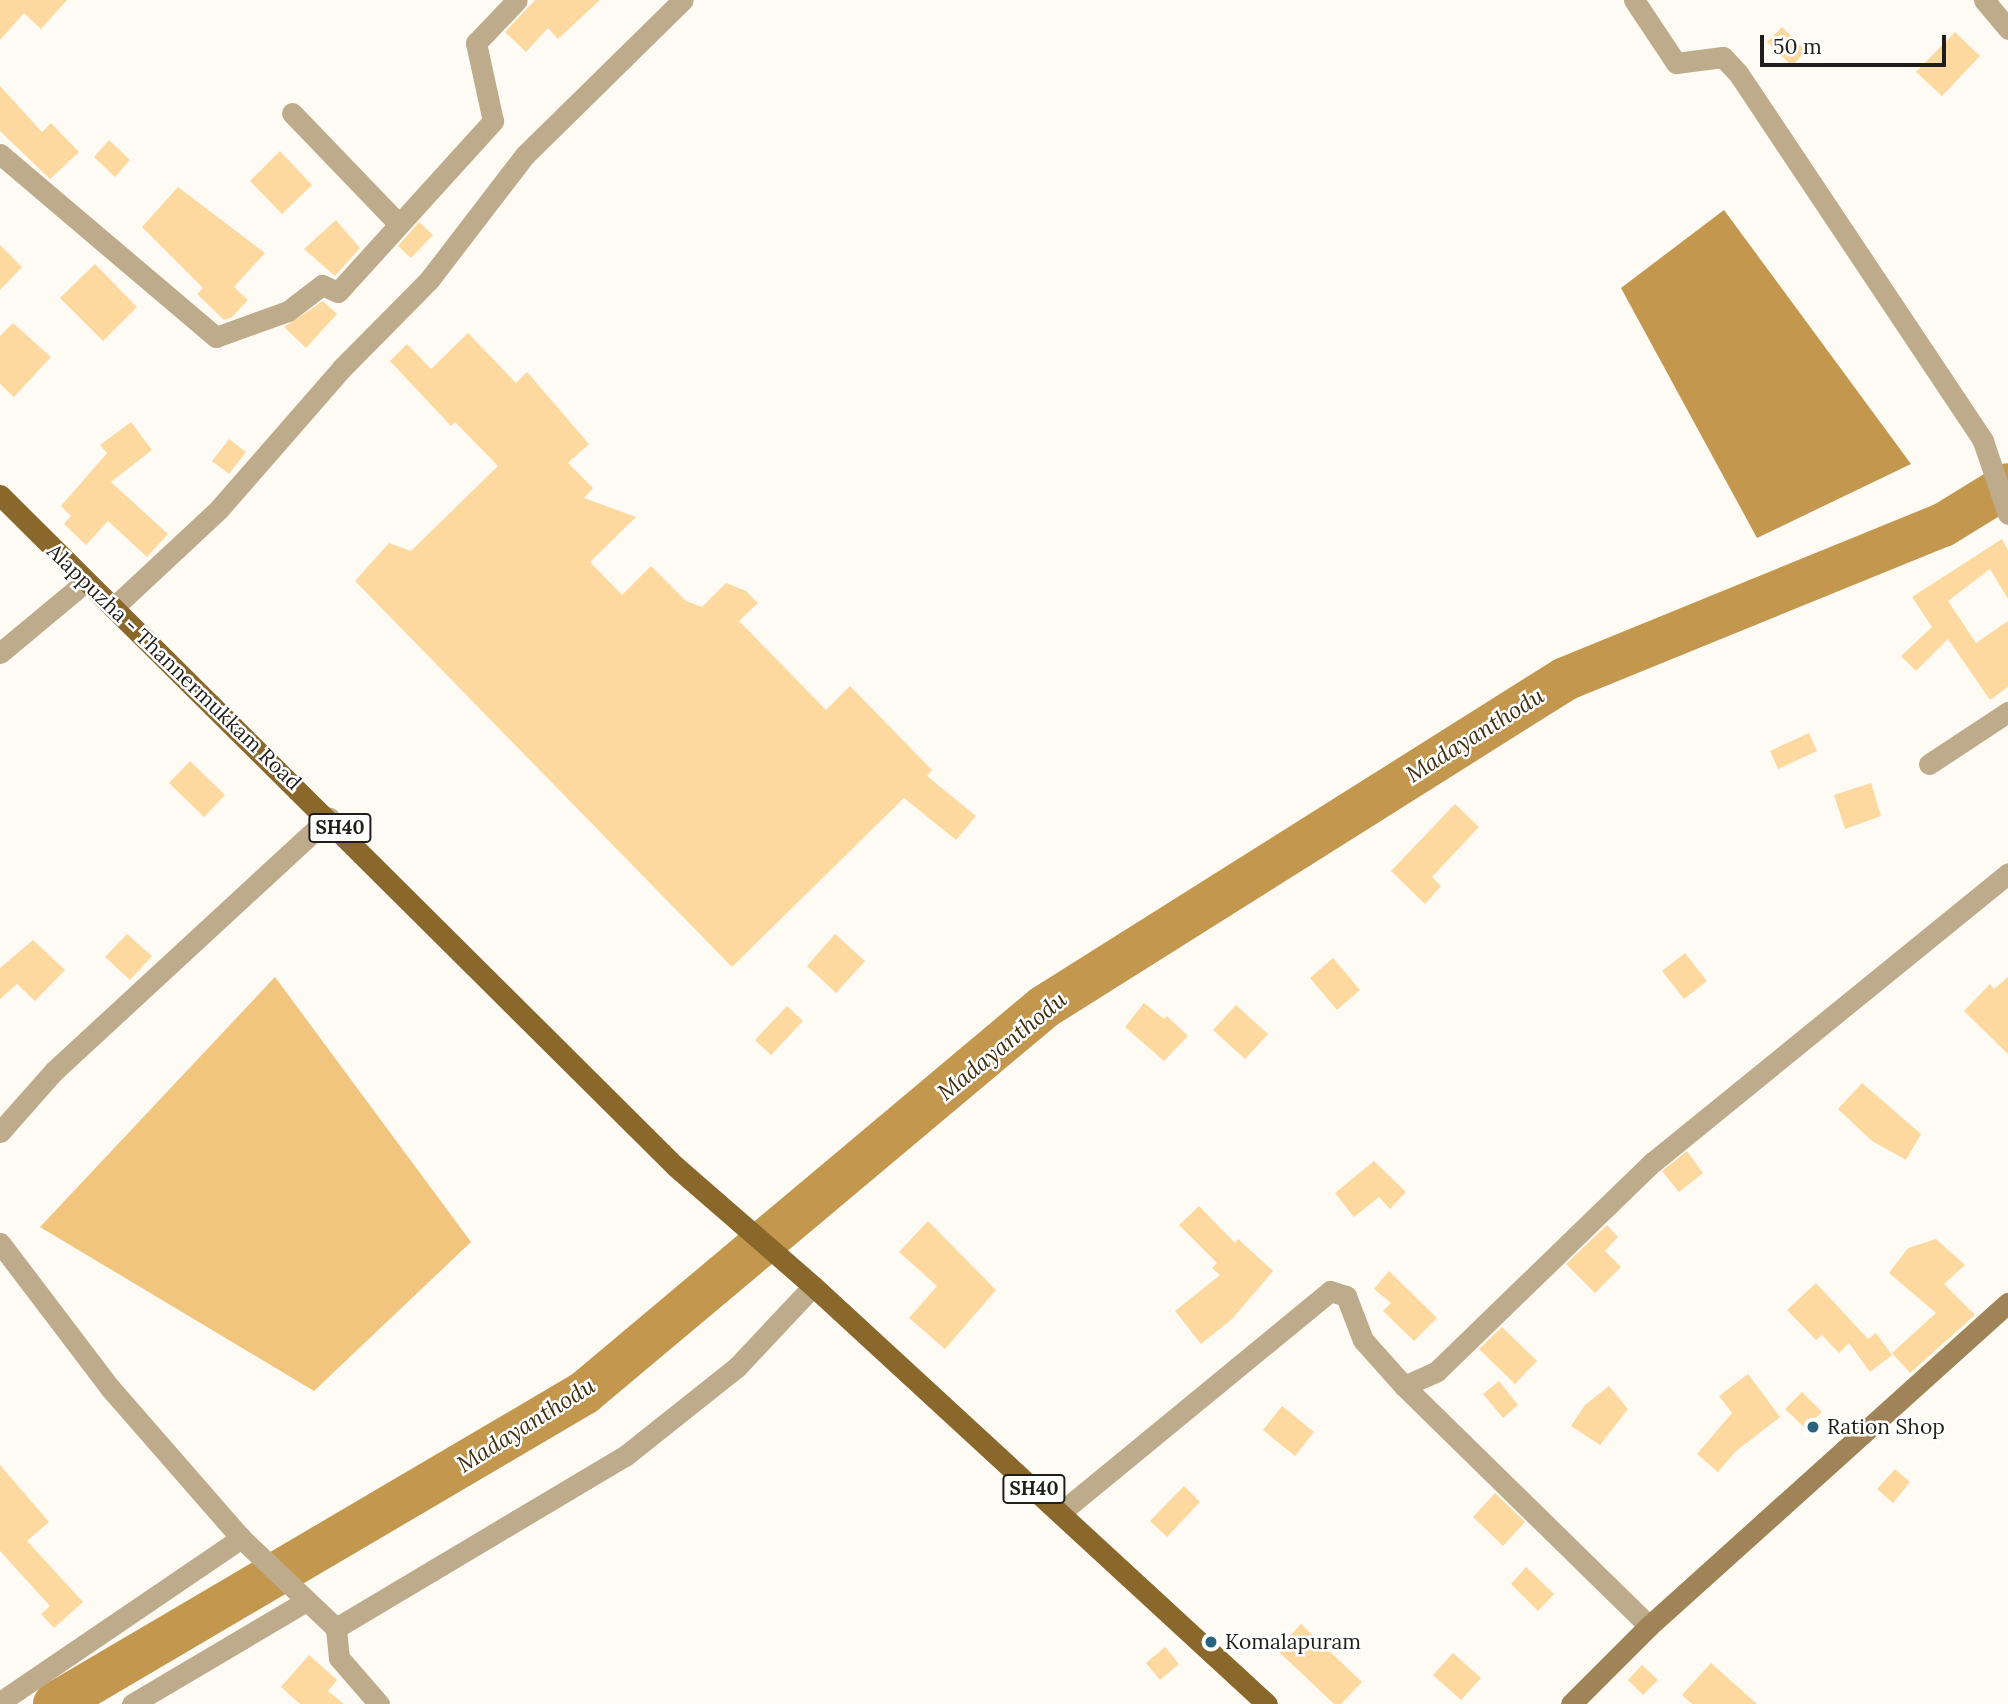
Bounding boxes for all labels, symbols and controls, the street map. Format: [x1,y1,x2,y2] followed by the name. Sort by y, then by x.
[1763,21,1948,65] scale bar
[1773,33,1822,60] text: 50 m
[42,539,306,795] street label: Alappuzha - Thannermukkam Road
[1401,682,1549,788] water label: Madayanthodu
[307,813,373,844] road number: SH40
[932,986,1072,1106] water label: Madayanthodu
[452,1372,600,1478] water label: Madayanthodu
[1827,1414,1945,1440] place label: Ration Shop
[1805,1419,1821,1435] marker: Ration Shop
[1001,1474,1067,1504] road number: SH40
[1225,1629,1361,1655] place label: Komalapuram
[1203,1634,1219,1650] marker: Komalapuram

